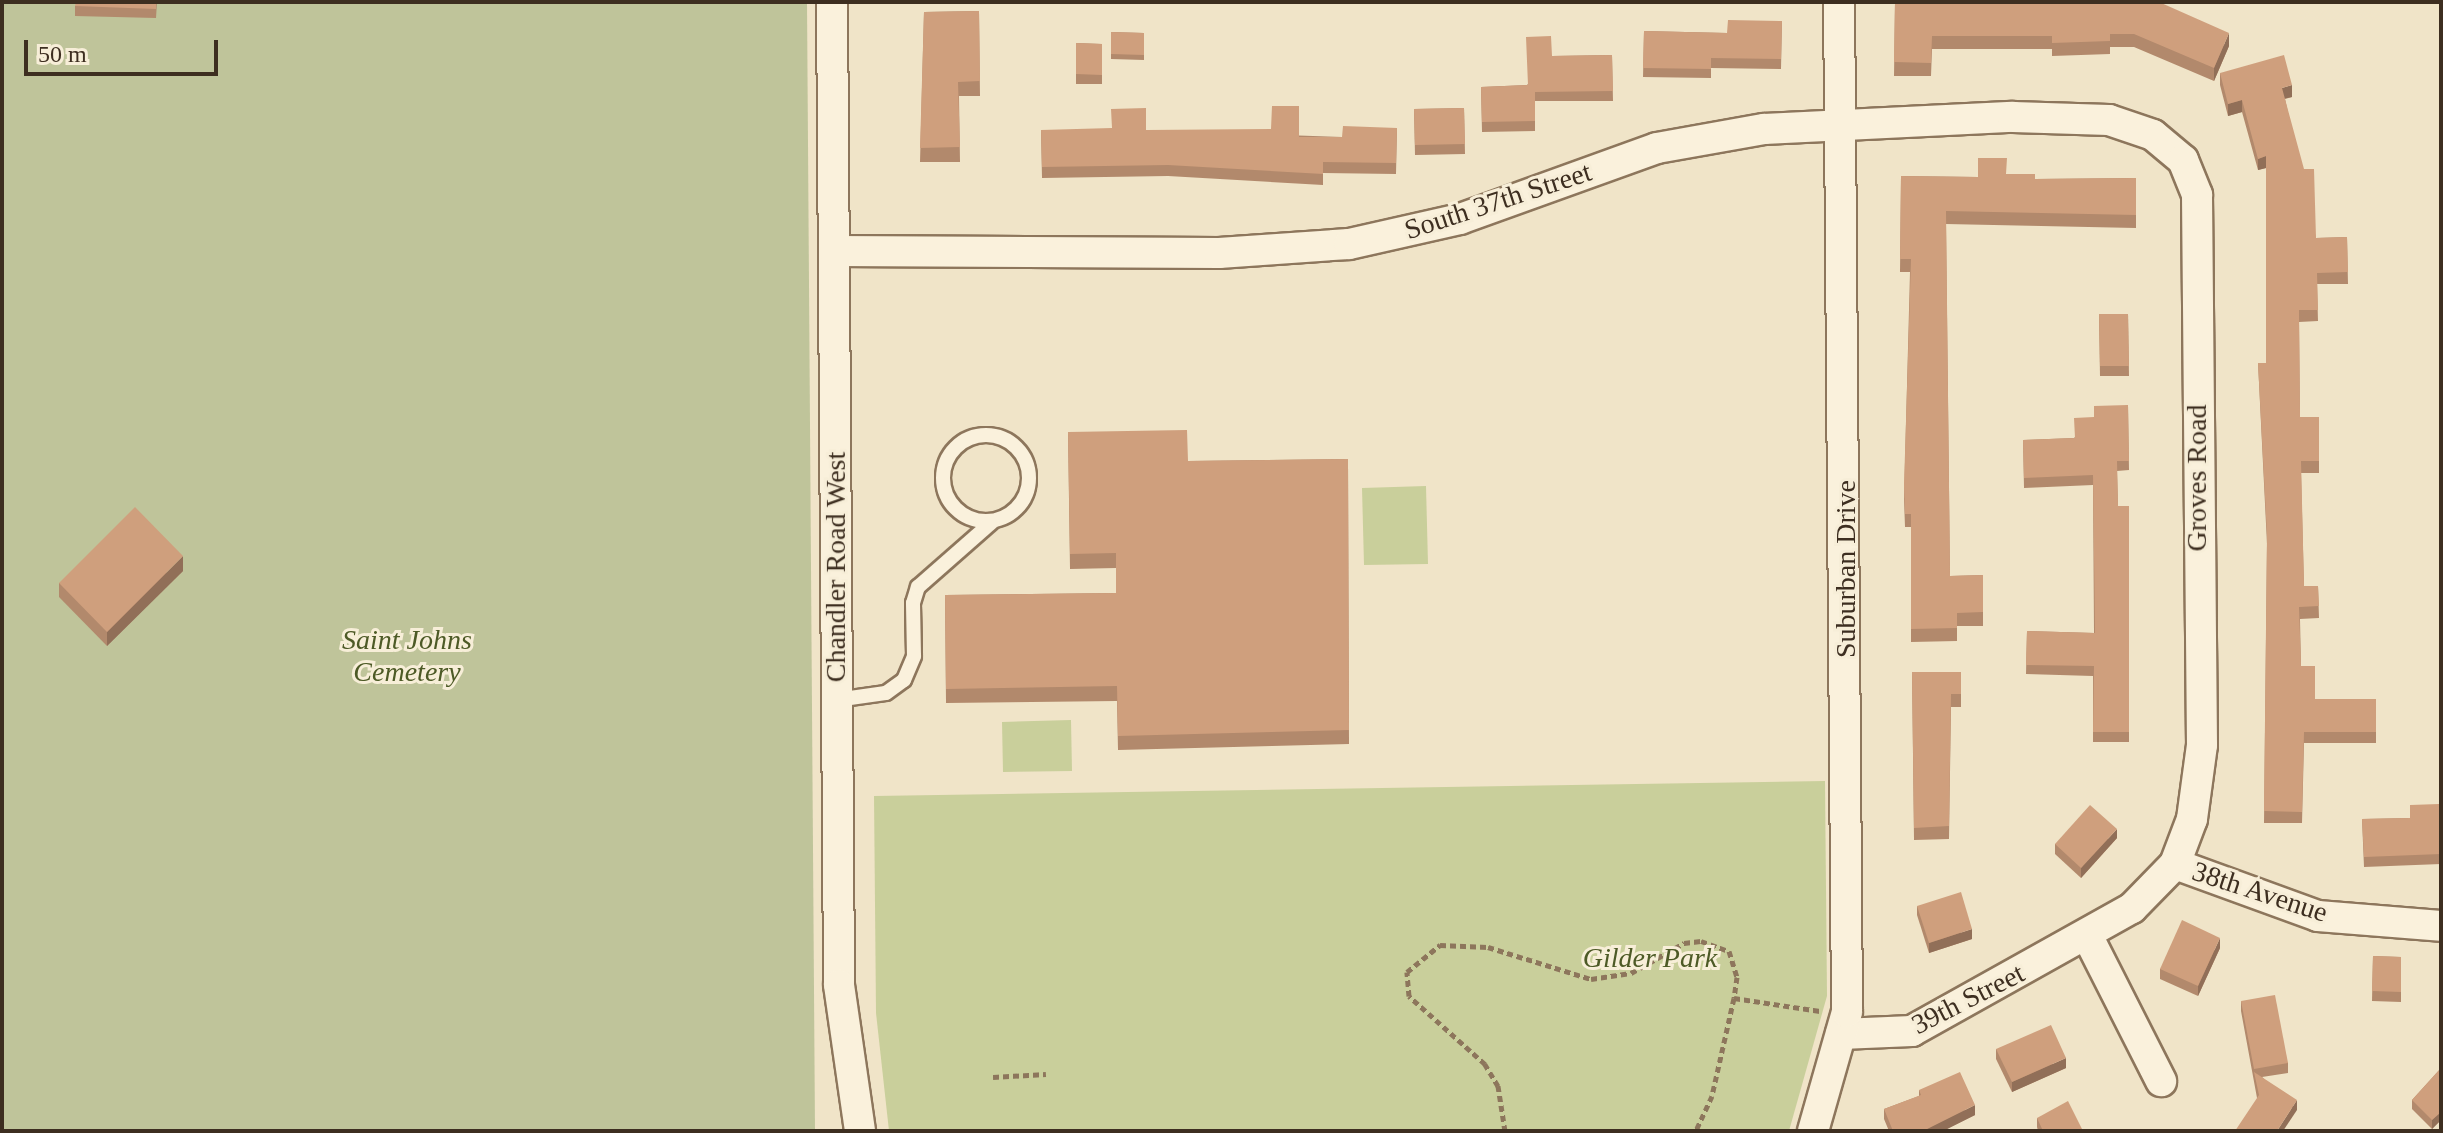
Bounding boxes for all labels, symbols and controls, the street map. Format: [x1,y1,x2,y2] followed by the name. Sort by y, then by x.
[28,24,222,74] scale bar
[38,41,87,67] text: 50 m
[1400,155,1596,247] street label: South 37th Street
[2180,405,2214,551] street label: Groves Road
[819,451,853,683] street label: Chandler Road West
[1829,480,1863,658] street label: Suburban Drive
[342,623,472,689] park label: Saint Johns Cemetery
[2187,854,2333,930] street label: 38th Avenue
[1583,941,1717,975] park label: Gilder Park
[1906,956,2030,1042] street label: 39th Street

